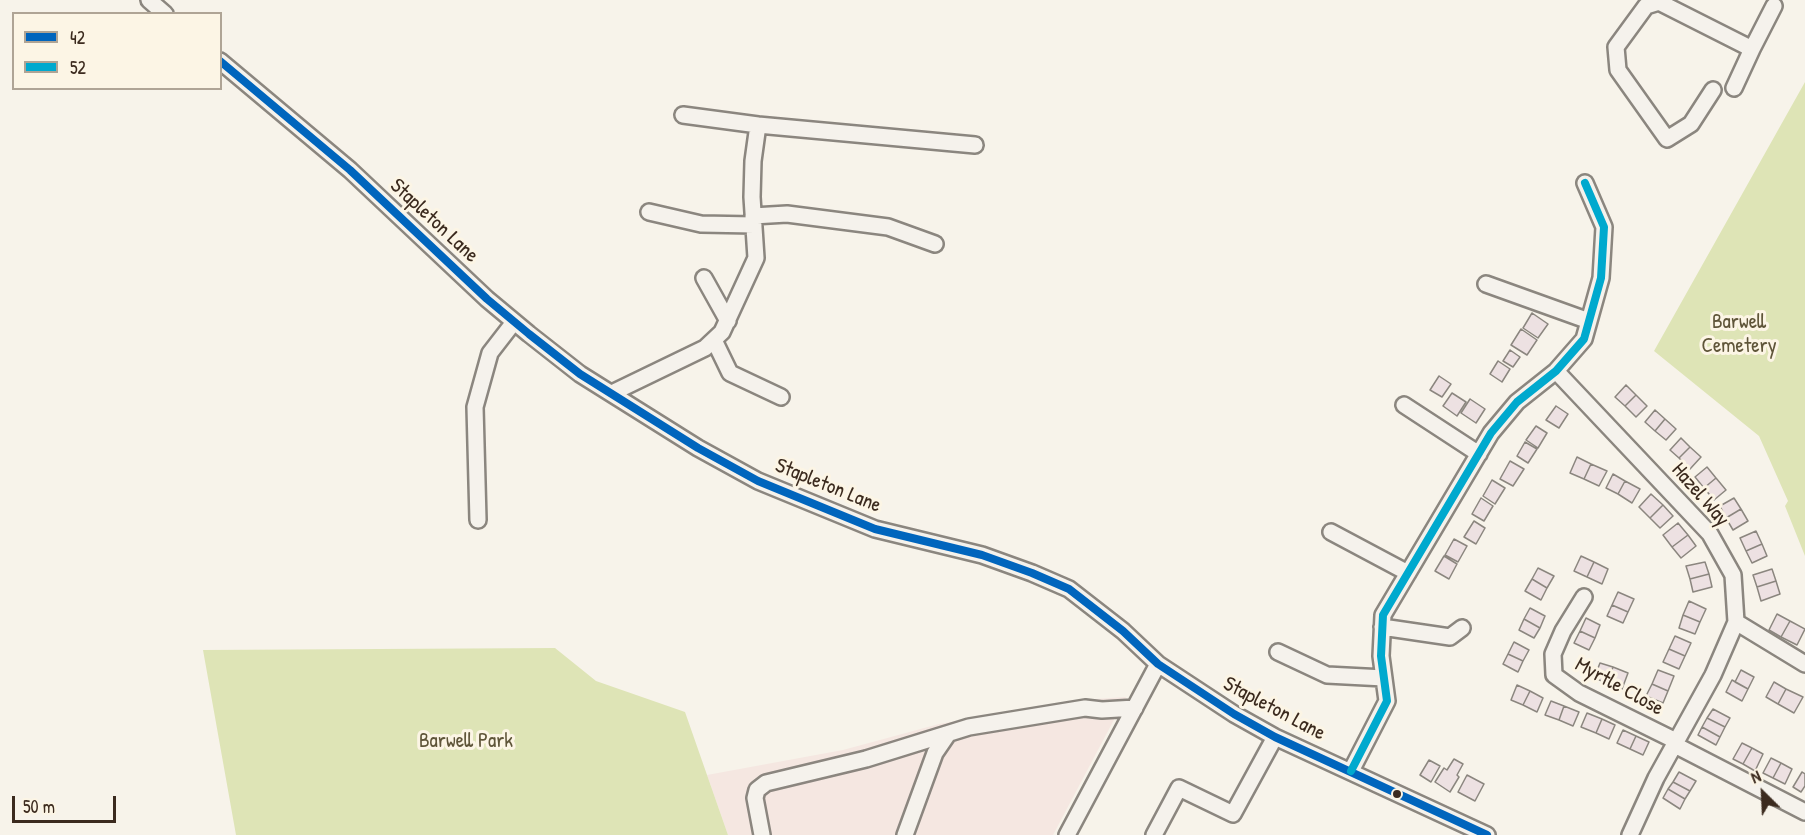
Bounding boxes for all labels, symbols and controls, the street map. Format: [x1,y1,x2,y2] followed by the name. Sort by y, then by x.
[12,12,222,90] legend
[70,25,85,50] text: 42
[70,55,86,80] text: 52
[384,174,484,268] street label: Stapleton Lane
[1701,309,1777,359] park label: Barwell Cemetery
[771,453,885,519] street label: Stapleton Lane
[1666,458,1734,532] street label: Hazel Way
[1570,652,1668,722] street label: Myrtle Close
[1219,672,1329,746] street label: Stapleton Lane
[419,728,513,754] park label: Barwell Park
[1733,763,1793,823] north arrow
[1747,765,1764,788] text: N
[15,784,118,822] scale bar
[1391,788,1403,800] unlabelled marker
[23,794,55,819] text: 50 m

